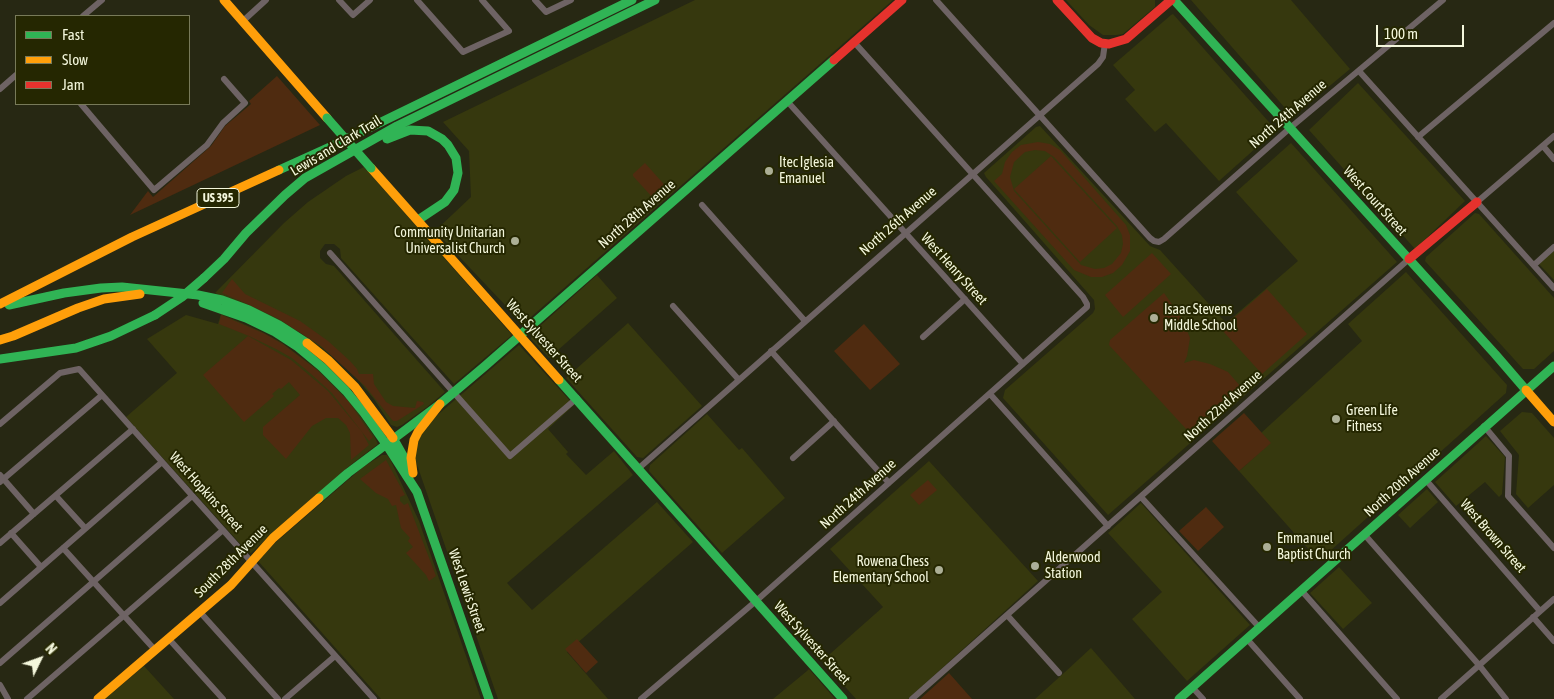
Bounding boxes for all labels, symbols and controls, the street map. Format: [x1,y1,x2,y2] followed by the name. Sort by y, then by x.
[15,15,190,105] legend
[1379,15,1466,47] scale bar
[1384,25,1418,42] text: 100 m
[62,26,84,43] text: Fast
[62,51,88,68] text: Slow
[62,76,85,93] text: Jam
[1246,76,1330,152] street label: North 24th Avenue
[287,112,385,180] street label: Lewis and Clark Trail
[779,155,834,188] place label: Itec Iglesia Emanuel
[1340,163,1410,239] street label: West Court Street
[763,165,775,177] marker: Itec Iglesia Emanuel
[595,176,679,252] street label: North 28th Avenue
[856,183,940,259] street label: North 26th Avenue
[197,188,239,208] road number: US 395
[394,225,505,258] place label: Community Unitarian Universalist Church
[917,230,991,308] street label: West Henry Street
[509,235,521,247] marker: Community Unitarian Universalist Church
[502,296,586,386] street label: West Sylvester Street
[1164,302,1236,334] place label: Isaac Stevens Middle School
[1148,312,1160,324] marker: Isaac Stevens Middle School
[1181,367,1265,445] street label: North 22nd Avenue
[1346,403,1398,436] place label: Green Life Fitness
[1330,413,1342,425] marker: Green Life Fitness
[1361,444,1443,520] street label: North 20th Avenue
[166,449,246,535] street label: West Hopkins Street
[817,456,899,532] street label: North 24th Avenue
[1456,496,1530,576] street label: West Brown Street
[191,521,271,601] street label: South 28th Avenue
[1277,531,1351,564] place label: Emmanuel Baptist Church
[1261,541,1273,553] marker: Emmanuel Baptist Church
[445,547,489,635] street label: West Lewis Street
[1045,550,1101,582] place label: Alderwood Station
[833,554,929,586] place label: Rowena Chess Elementary School
[1029,560,1041,572] marker: Alderwood Station
[933,564,945,576] marker: Rowena Chess Elementary School
[770,598,854,688] street label: West Sylvester Street
[15,634,65,684] north arrow
[42,641,60,657] text: N

